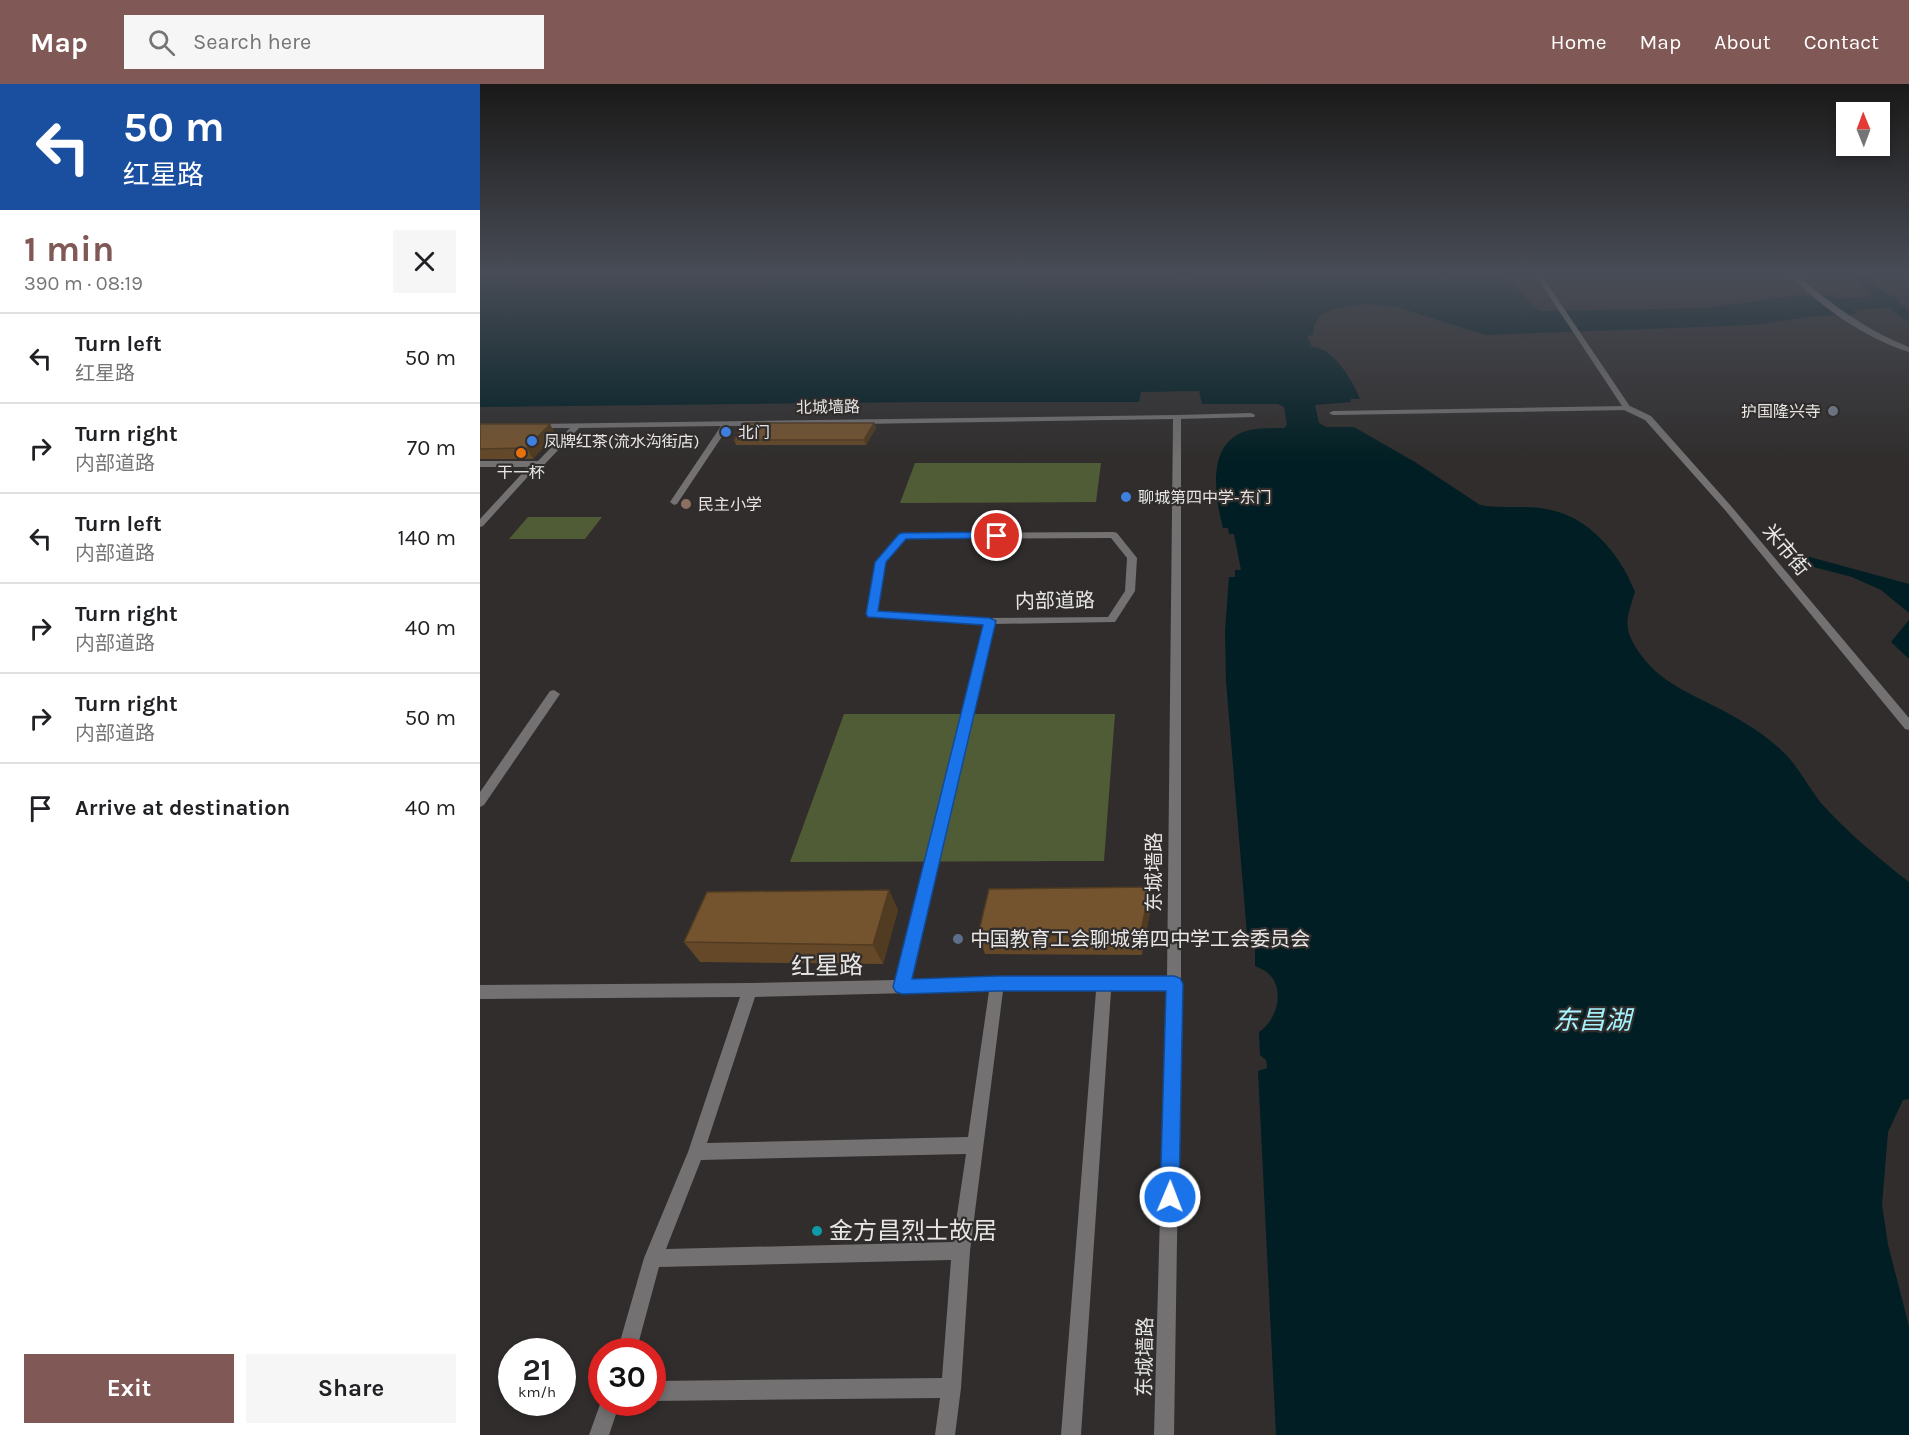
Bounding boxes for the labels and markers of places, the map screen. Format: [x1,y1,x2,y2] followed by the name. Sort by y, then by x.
[1741,402,1821,421] place label: 护国隆兴寺
[1826,404,1840,418] marker: 护国隆兴寺
[738,423,770,442] place label: 北门
[719,425,733,439] marker: 北门
[544,432,699,451] place label: 凤牌红茶(流水沟街店)
[525,434,539,448] marker: 凤牌红茶(流水沟街店)
[514,446,528,460] marker: 干一杯
[497,463,545,482] place label: 干一杯
[1138,488,1272,507] place label: 聊城第四中学-东门
[1119,490,1133,504] marker: 聊城第四中学-东门
[698,495,762,514] place label: 民主小学
[679,497,693,511] marker: 民主小学
[971,510,1022,561] pin
[970,928,1310,951] place label: 中国教育工会聊城第四中学工会委员会
[951,932,965,946] marker: 中国教育工会聊城第四中学工会委员会
[829,1217,997,1245] place label: 金方昌烈士故居
[810,1224,824,1238] marker: 金方昌烈士故居

